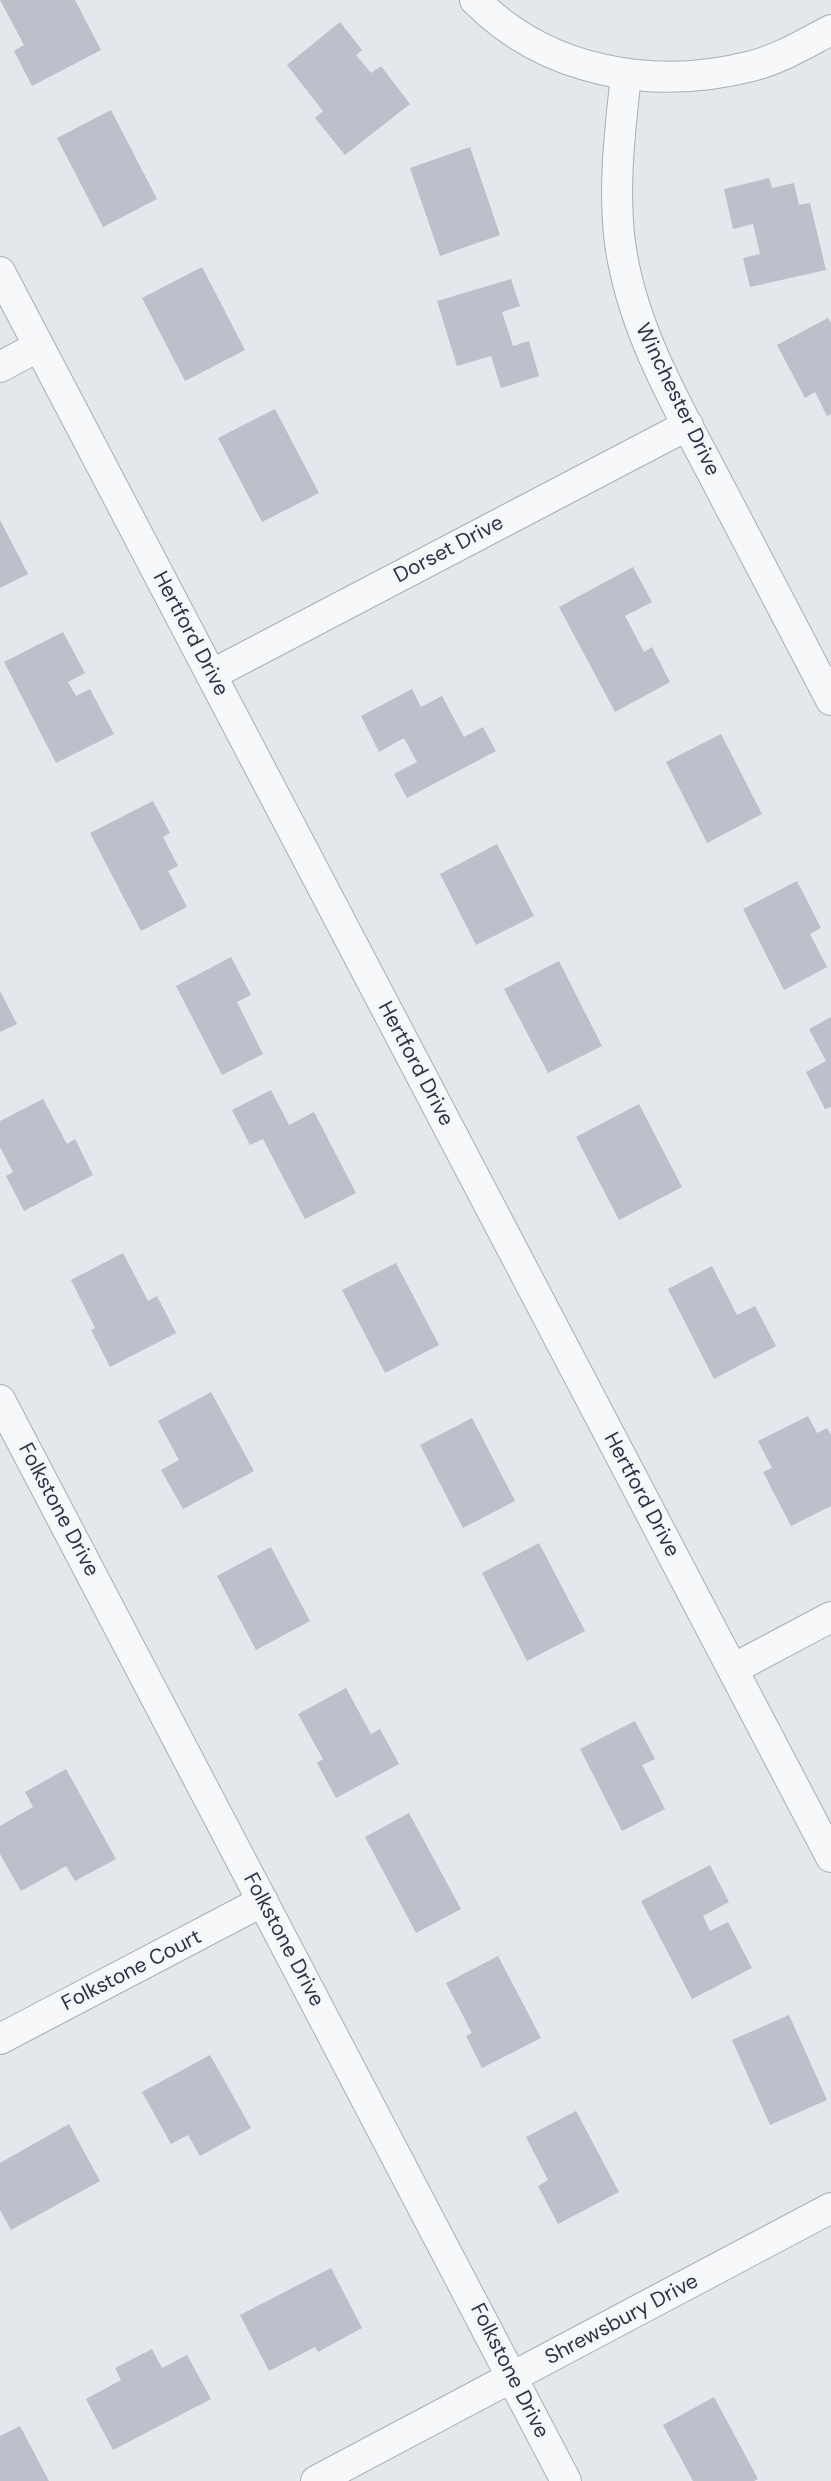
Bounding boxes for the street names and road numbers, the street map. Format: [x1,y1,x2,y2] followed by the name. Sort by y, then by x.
[629,320,725,480] street label: Winchester Drive
[390,511,508,589] street label: Dorset Drive
[147,567,233,701] street label: Hertford Drive
[372,997,458,1131] street label: Hertford Drive
[598,1428,684,1562] street label: Hertford Drive
[12,1439,104,1581] street label: Folkstone Drive
[237,1869,329,2011] street label: Folkstone Drive
[58,1925,206,2017] street label: Folkstone Court
[541,2269,703,2371] street label: Shrewsbury Drive
[464,2299,554,2443] street label: Folkstone Drive

